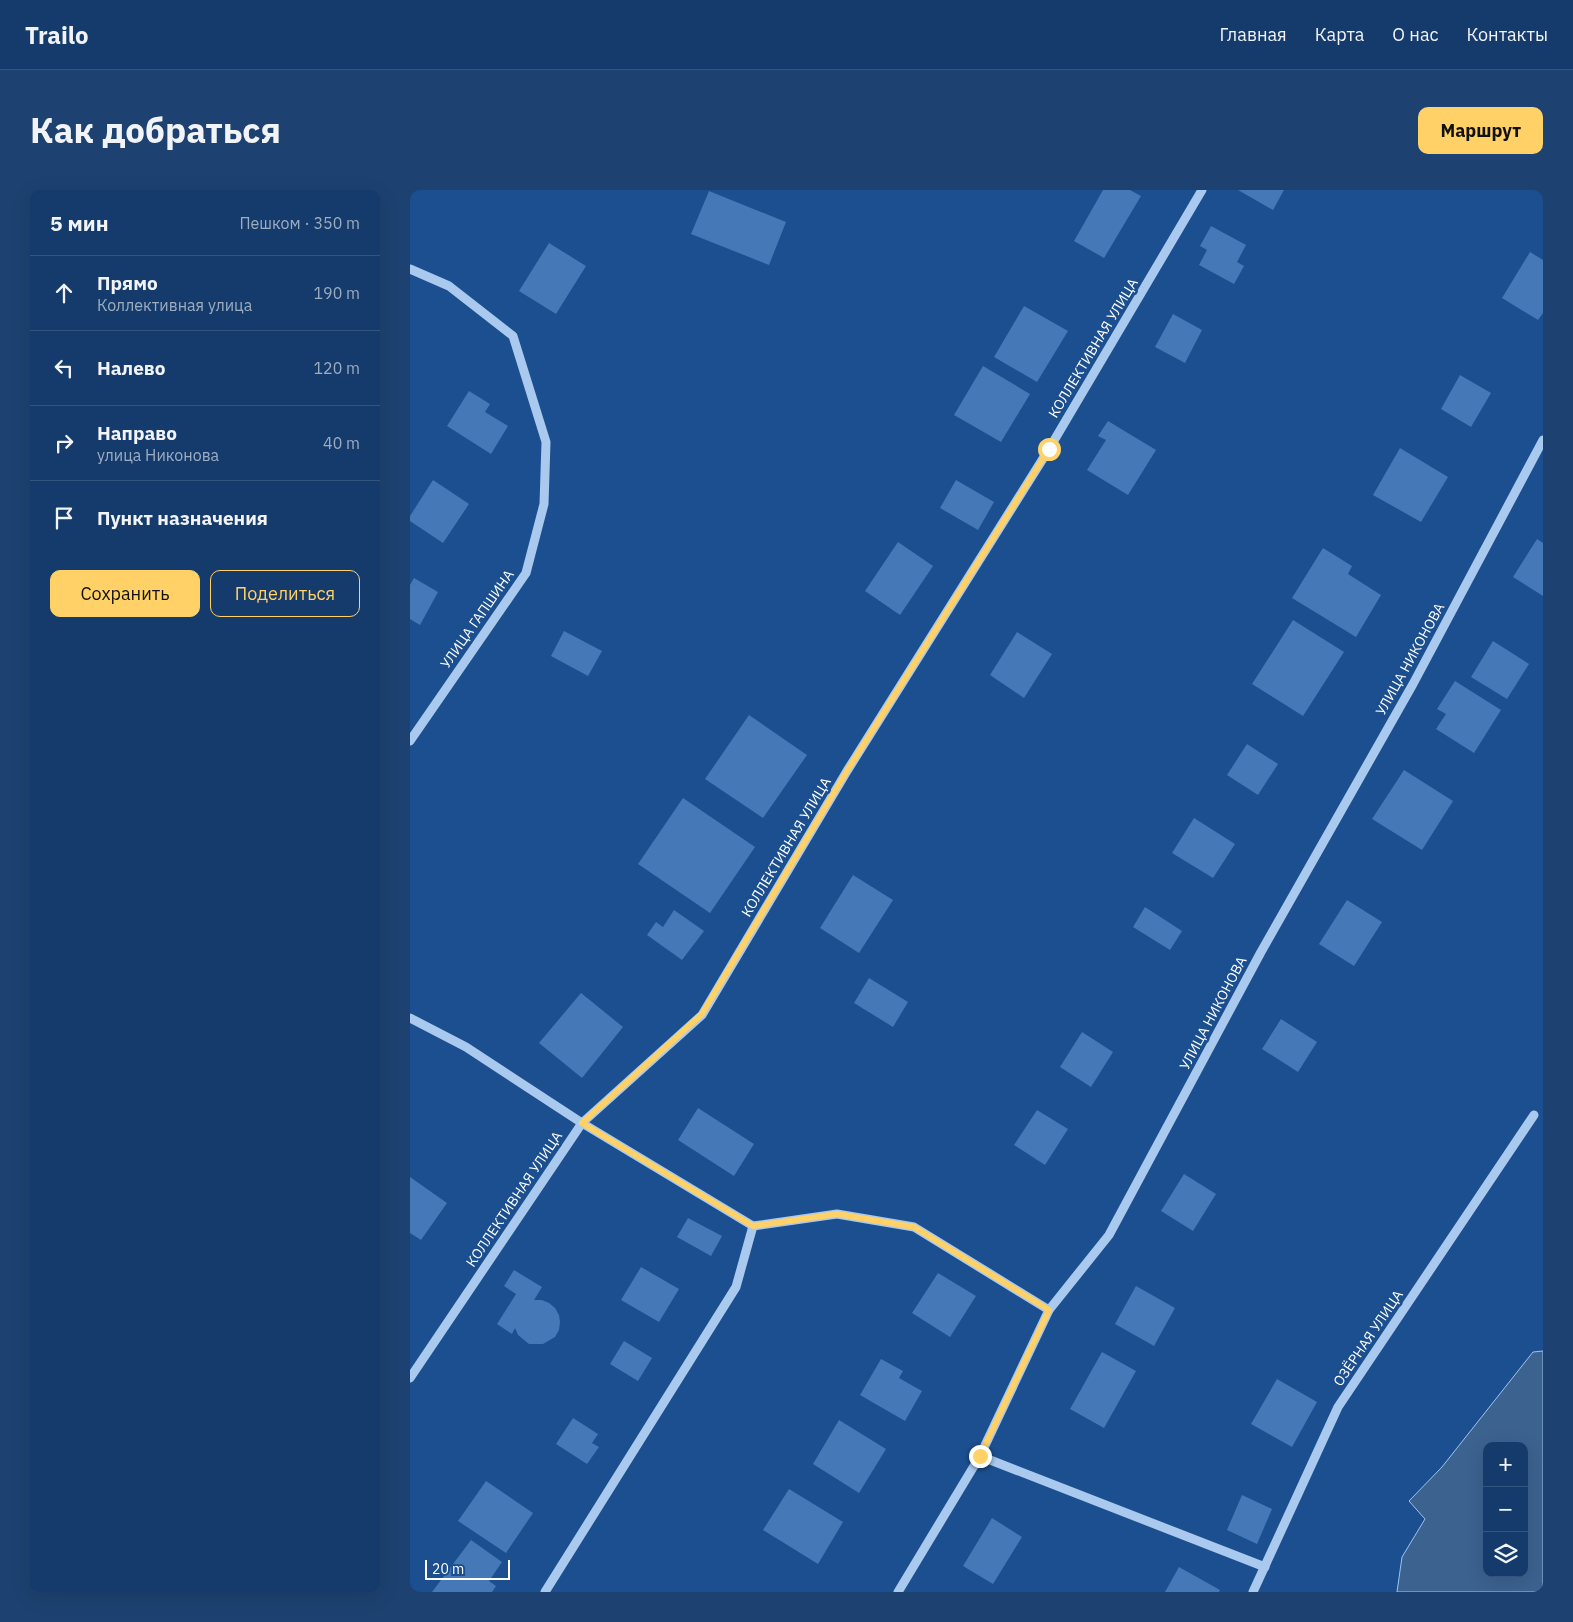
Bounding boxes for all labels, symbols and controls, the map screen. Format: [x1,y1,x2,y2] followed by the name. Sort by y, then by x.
[25,19,89,51] text: Trailo
[1219,23,1287,46] text: Главная
[1315,23,1364,46] text: Карта
[1392,23,1439,46] text: О нас
[1467,23,1548,46] text: Контакты
[30,107,281,153] text: Как добраться
[1418,107,1543,154] button: Маршрут
[50,209,109,237] text: 5 мин
[239,213,360,233] text: Пешком · 350 m
[97,271,158,295] text: Прямо
[1044,275,1142,421] street label: КОЛЛЕКТИВНАЯ УЛИЦА
[50,279,78,307] icon: ahead
[313,283,360,303] text: 190 m
[97,295,252,315] text: Коллективная улица
[50,354,78,382] icon: left
[97,356,166,380] text: Налево
[313,358,360,378] text: 120 m
[97,421,177,445] text: Направо
[50,429,78,457] icon: right
[323,433,360,453] text: 40 m
[1038,438,1061,461] route start
[97,445,219,465] text: улица Никонова
[50,504,78,532] icon: arrive
[97,506,268,530] text: Пункт назначения
[436,566,518,672] street label: УЛИЦА ГАПШИНА
[50,570,200,617] button: Сохранить
[210,570,360,617] button: Поделиться
[1372,600,1448,718] street label: УЛИЦА НИКОНОВА
[737,774,835,920] street label: КОЛЛЕКТИВНАЯ УЛИЦА
[1175,953,1251,1073] street label: УЛИЦА НИКОНОВА
[462,1128,566,1270] street label: КОЛЛЕКТИВНАЯ УЛИЦА
[1329,1286,1407,1389] street label: ОЗЁРНАЯ УЛИЦА
[1483,1442,1528,1577] map controls
[1483,1442,1528,1487] button: +
[969,1445,992,1468] route end
[1483,1487,1528,1532] button: −
[1483,1532,1528,1577] button: layers
[425,1557,510,1580] scale bar
[432,1560,464,1578] text: 20 m

